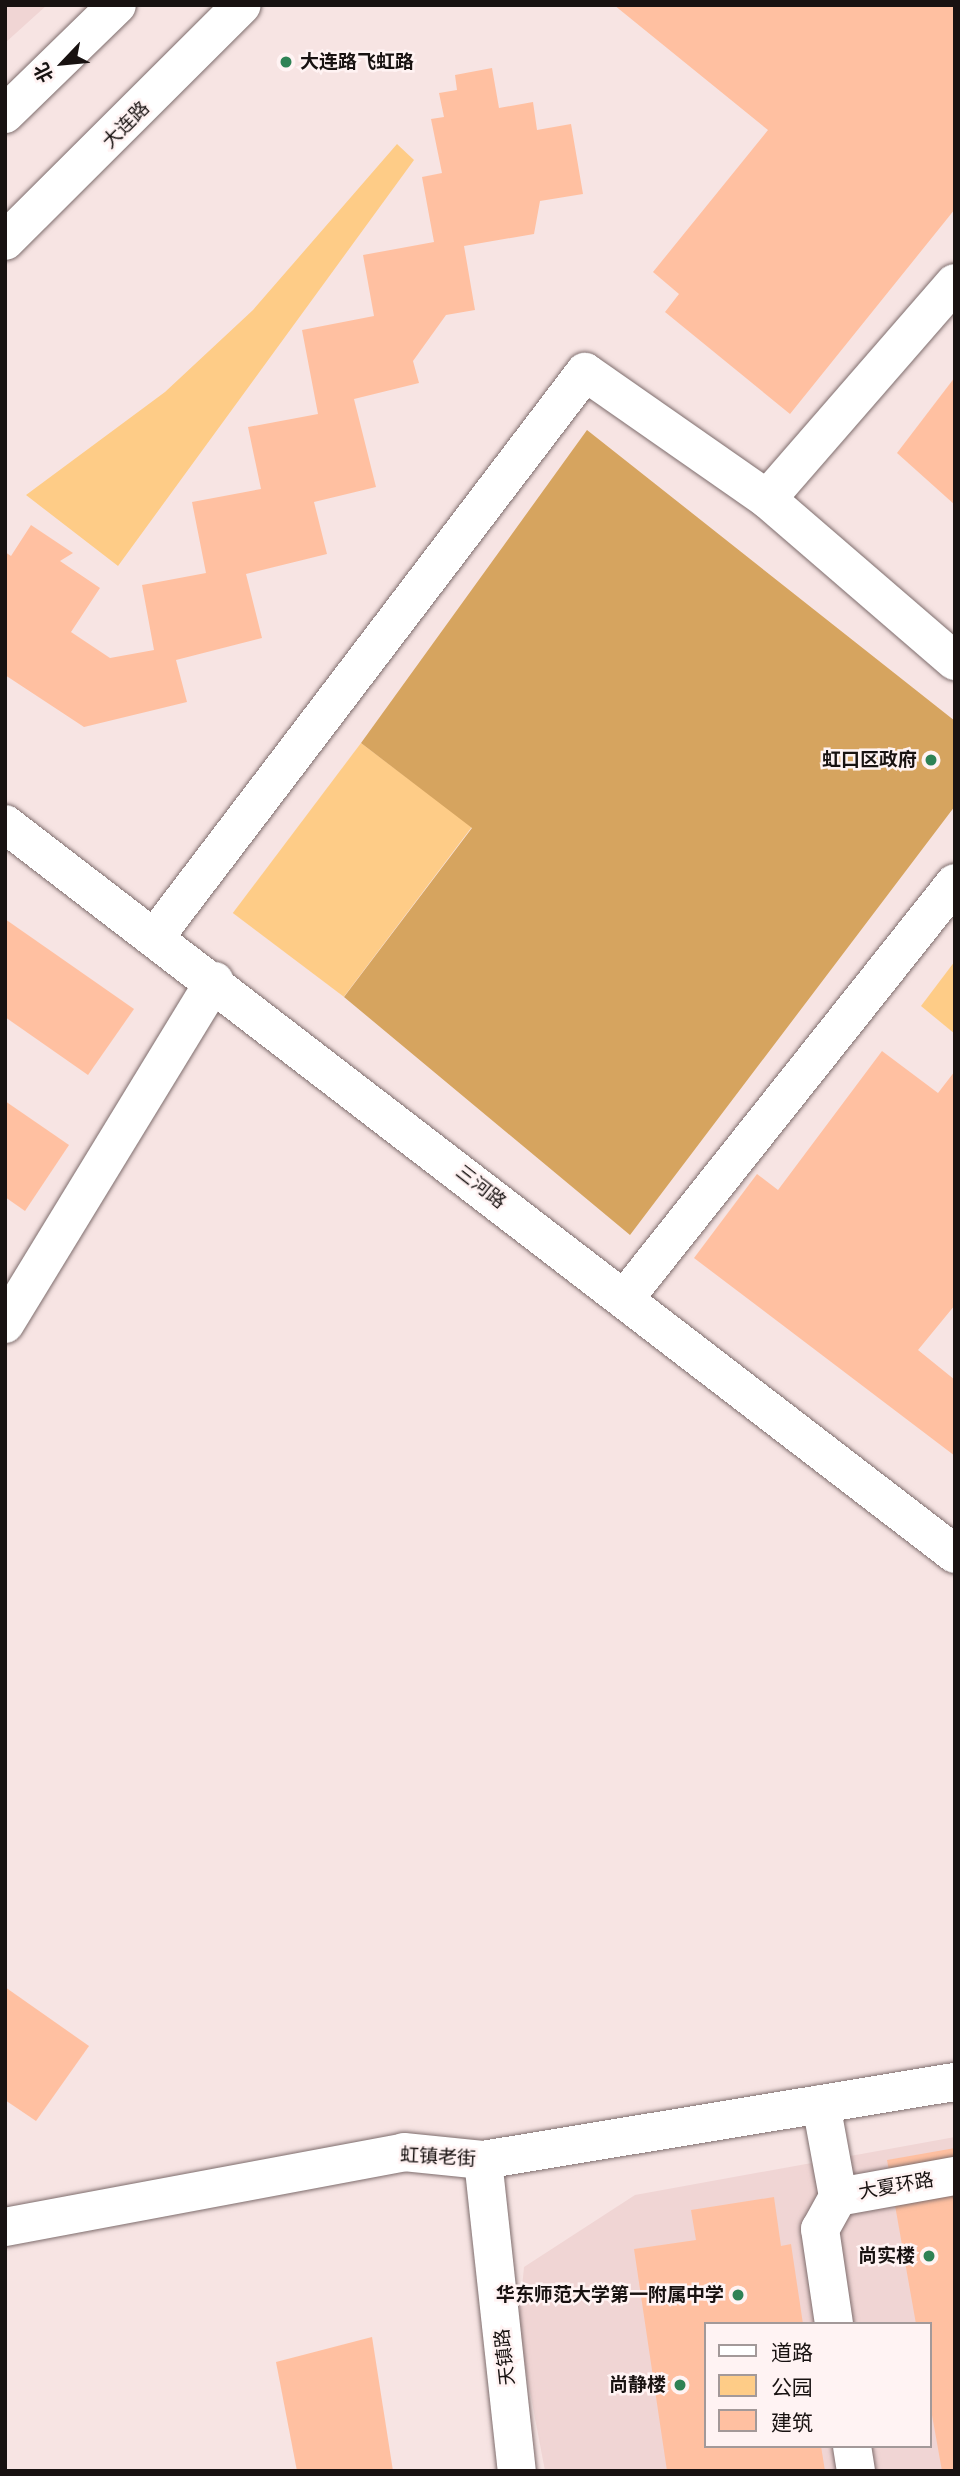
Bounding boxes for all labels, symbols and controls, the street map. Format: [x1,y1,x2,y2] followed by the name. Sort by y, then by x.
[28,28,98,98] north arrow
[300,51,414,73] place label: 大连路飞虹路
[278,54,294,70] marker: 大连路飞虹路
[29,59,58,86] text: 北
[98,97,154,153] street label: 大连路
[822,749,917,771] place label: 虹口区政府
[923,752,939,768] marker: 虹口区政府
[452,1160,510,1214] street label: 三河路
[399,2144,477,2170] street label: 虹镇老街
[857,2168,935,2204] street label: 大夏环路
[858,2245,915,2267] place label: 尚实楼
[921,2248,937,2264] marker: 尚实楼
[496,2284,724,2306] place label: 华东师范大学第一附属中学
[730,2287,746,2303] marker: 华东师范大学第一附属中学
[704,2322,932,2448] legend
[491,2327,519,2387] street label: 天镇路
[771,2340,813,2366] text: 道路
[609,2374,666,2396] place label: 尚静楼
[771,2375,813,2401] text: 公园
[672,2377,688,2393] marker: 尚静楼
[771,2410,813,2436] text: 建筑

